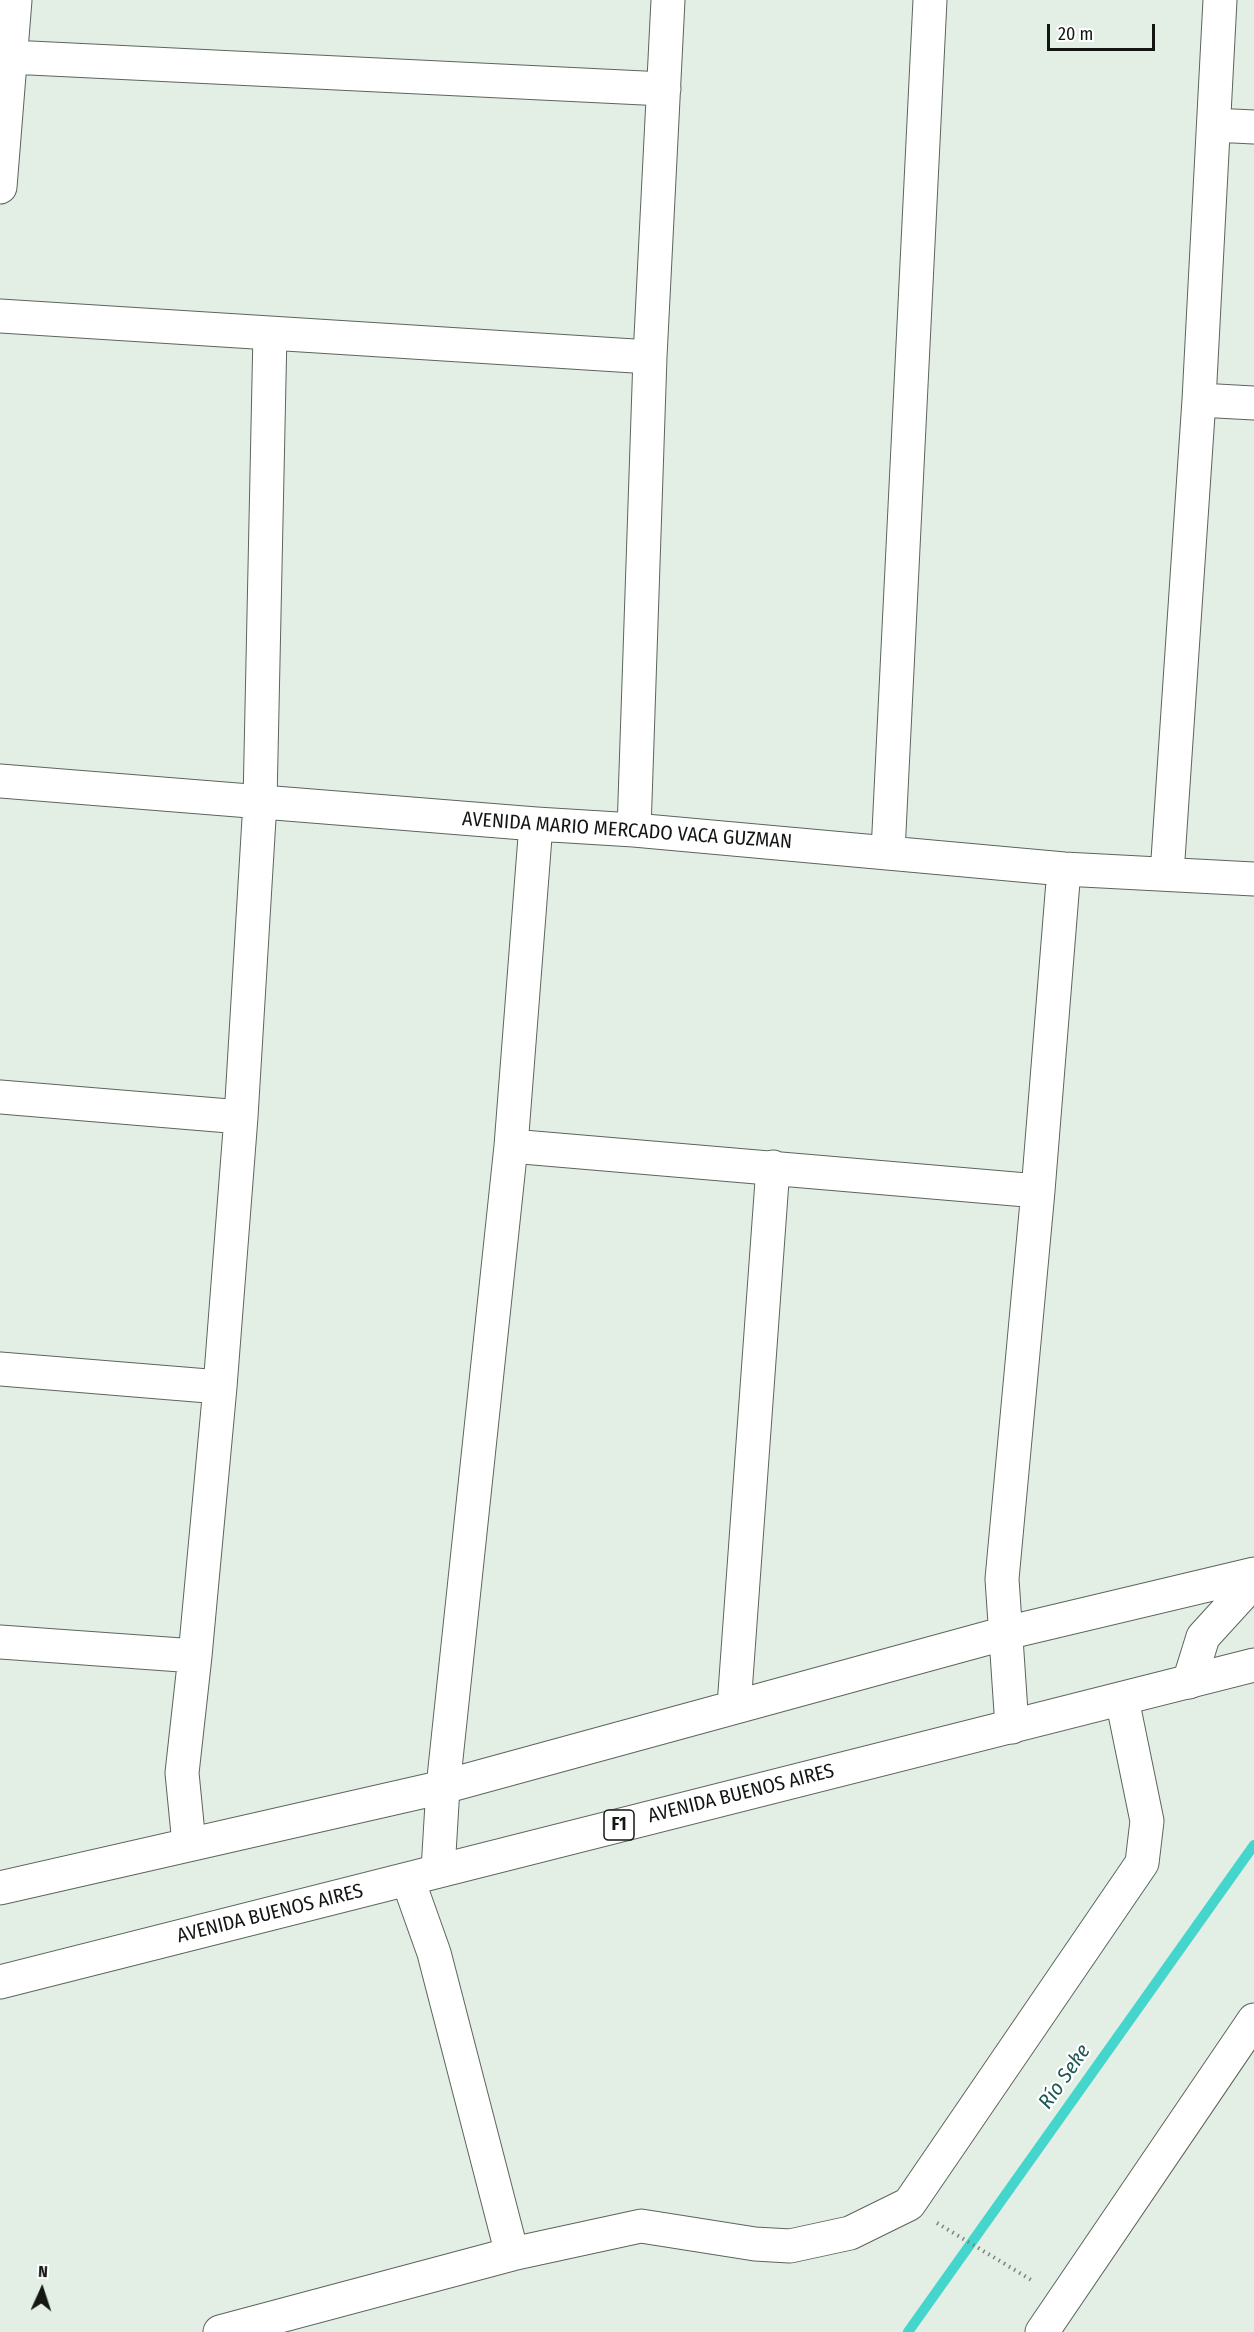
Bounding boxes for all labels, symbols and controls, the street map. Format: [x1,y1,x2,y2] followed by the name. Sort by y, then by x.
[1050,12,1158,50] scale bar
[1058,23,1093,45] text: 20 m
[461,807,793,855] street label: AVENIDA MARIO MERCADO VACA GUZMAN
[645,1759,837,1829] street label: AVENIDA BUENOS AIRES
[604,1810,634,1840] road number: F1
[174,1879,366,1949] street label: AVENIDA BUENOS AIRES
[1034,2040,1096,2114] water label: Río Seke
[12,2260,72,2320] north arrow
[38,2262,48,2281] text: N

